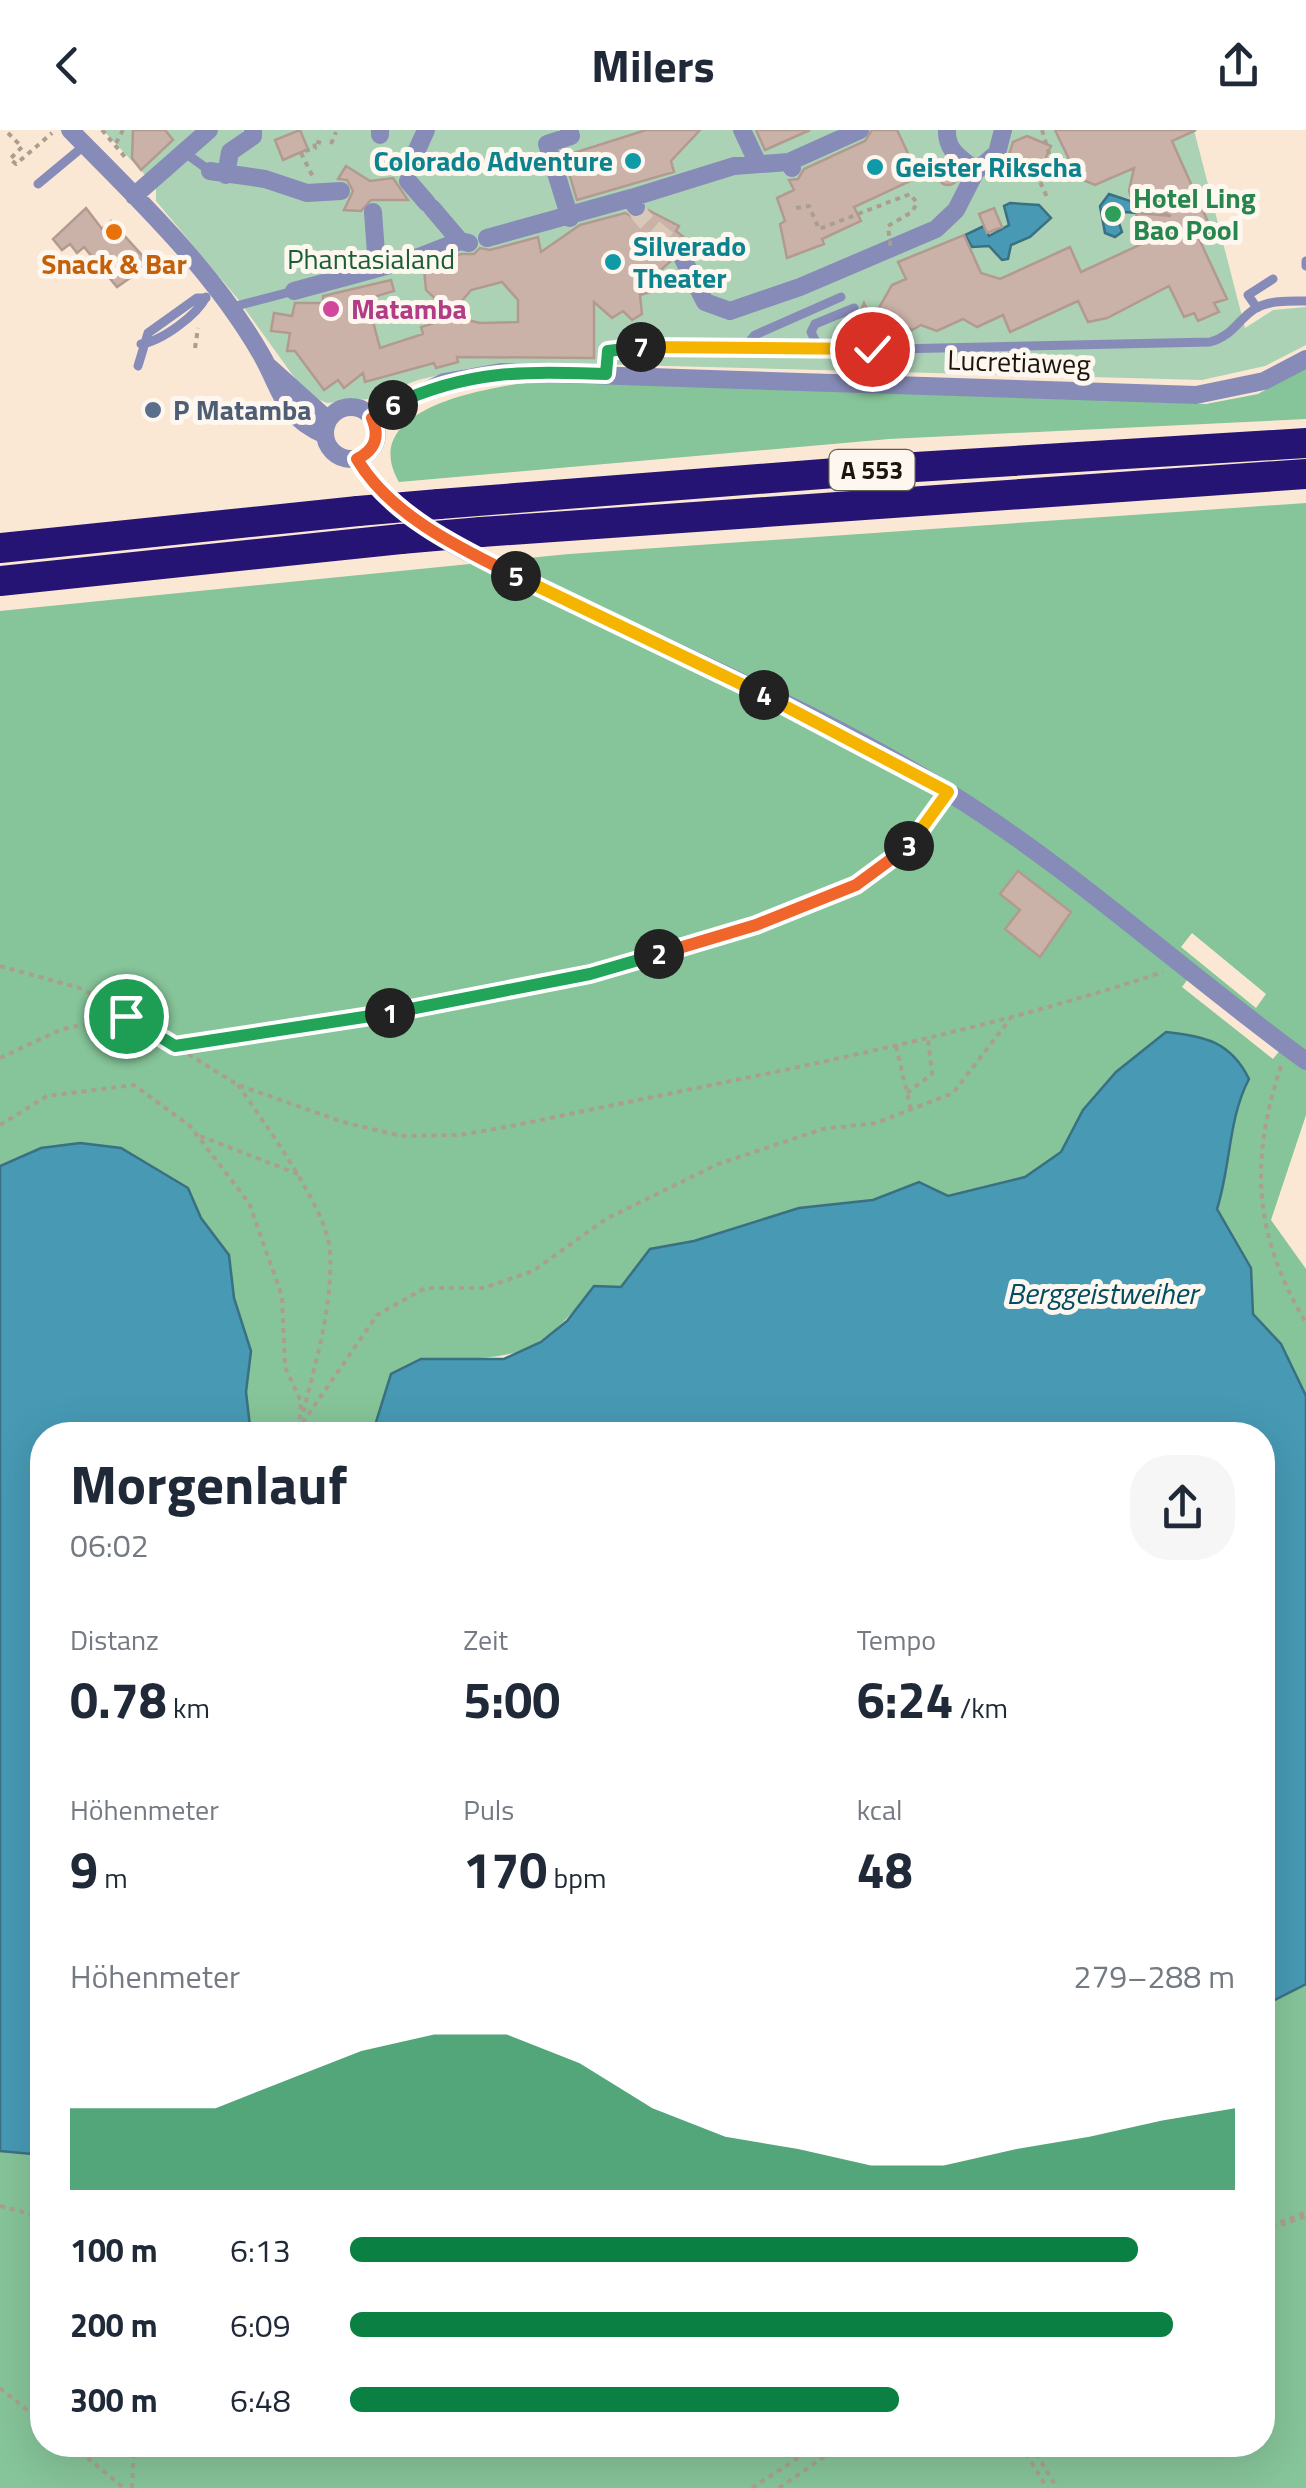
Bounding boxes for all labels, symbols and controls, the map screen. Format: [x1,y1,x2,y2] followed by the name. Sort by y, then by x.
[591,31,715,99] text: Milers
[40,38,95,93] icon: back
[1211,38,1266,93] icon: share
[374,139,613,182] place label: Colorado Adventure
[895,145,1082,188] place label: Geister Rikscha
[622,150,644,172] marker: Colorado Adventure
[864,156,886,178] marker: Geister Rikscha
[1133,176,1256,251] place label: Hotel Ling Bao Pool
[1102,203,1124,225] marker: Hotel Ling Bao Pool
[103,221,125,243] marker: Snack & Bar
[633,224,746,299] place label: Silverado Theater
[287,237,455,280] park label: Phantasialand
[41,242,187,285] place label: Snack & Bar
[602,251,624,273] marker: Silverado Theater
[351,287,467,330] place label: Matamba
[320,298,342,320] marker: Matamba
[830,307,915,392] pin
[616,322,666,372] pin: 7
[845,322,900,377] icon: check
[633,325,649,368] text: 7
[947,338,1091,385] street label: Lucretiaweg
[368,380,418,430] pin: 6
[385,383,401,426] text: 6
[173,388,312,431] place label: P Matamba
[142,399,164,421] marker: P Matamba
[830,450,914,490] road number: A 553
[491,551,541,601] pin: 5
[508,554,524,597] text: 5
[739,670,789,720] pin: 4
[756,673,772,716] text: 4
[884,821,934,871] pin: 3
[901,824,917,867] text: 3
[634,929,684,979] pin: 2
[651,932,667,975] text: 2
[84,974,169,1059] pin
[365,988,415,1038] pin: 1
[99,989,154,1044] icon: arrive
[382,991,398,1034] text: 1
[1006,1270,1201,1316] water label: Berggeistweiher
[70,1442,347,1525] text: Morgenlauf
[1130,1455,1235,1560] button: share
[70,1521,149,1569] text: 06:02
[70,1618,159,1661] text: Distanz
[463,1618,508,1661] text: Zeit
[857,1618,936,1661] text: Tempo
[70,1661,167,1737] text: 0.78
[463,1661,560,1737] text: 5:00
[857,1661,953,1737] text: 6:24
[167,1686,210,1729] text: km
[953,1686,1008,1729] text: /km
[70,1788,219,1831] text: Höhenmeter
[463,1788,514,1831] text: Puls
[857,1788,902,1831] text: kcal
[70,1831,98,1907] text: 9
[463,1831,547,1907] text: 170
[857,1831,913,1907] text: 48
[98,1856,128,1899] text: m
[547,1856,606,1899] text: bpm
[70,1952,240,2000] text: Höhenmeter
[1073,1952,1235,2000] text: 279–288 m
[70,2226,158,2274] text: 100 m
[230,2226,291,2274] text: 6:13
[70,2301,158,2349] text: 200 m
[230,2301,291,2349] text: 6:09
[70,2376,158,2424] text: 300 m
[230,2376,291,2424] text: 6:48

